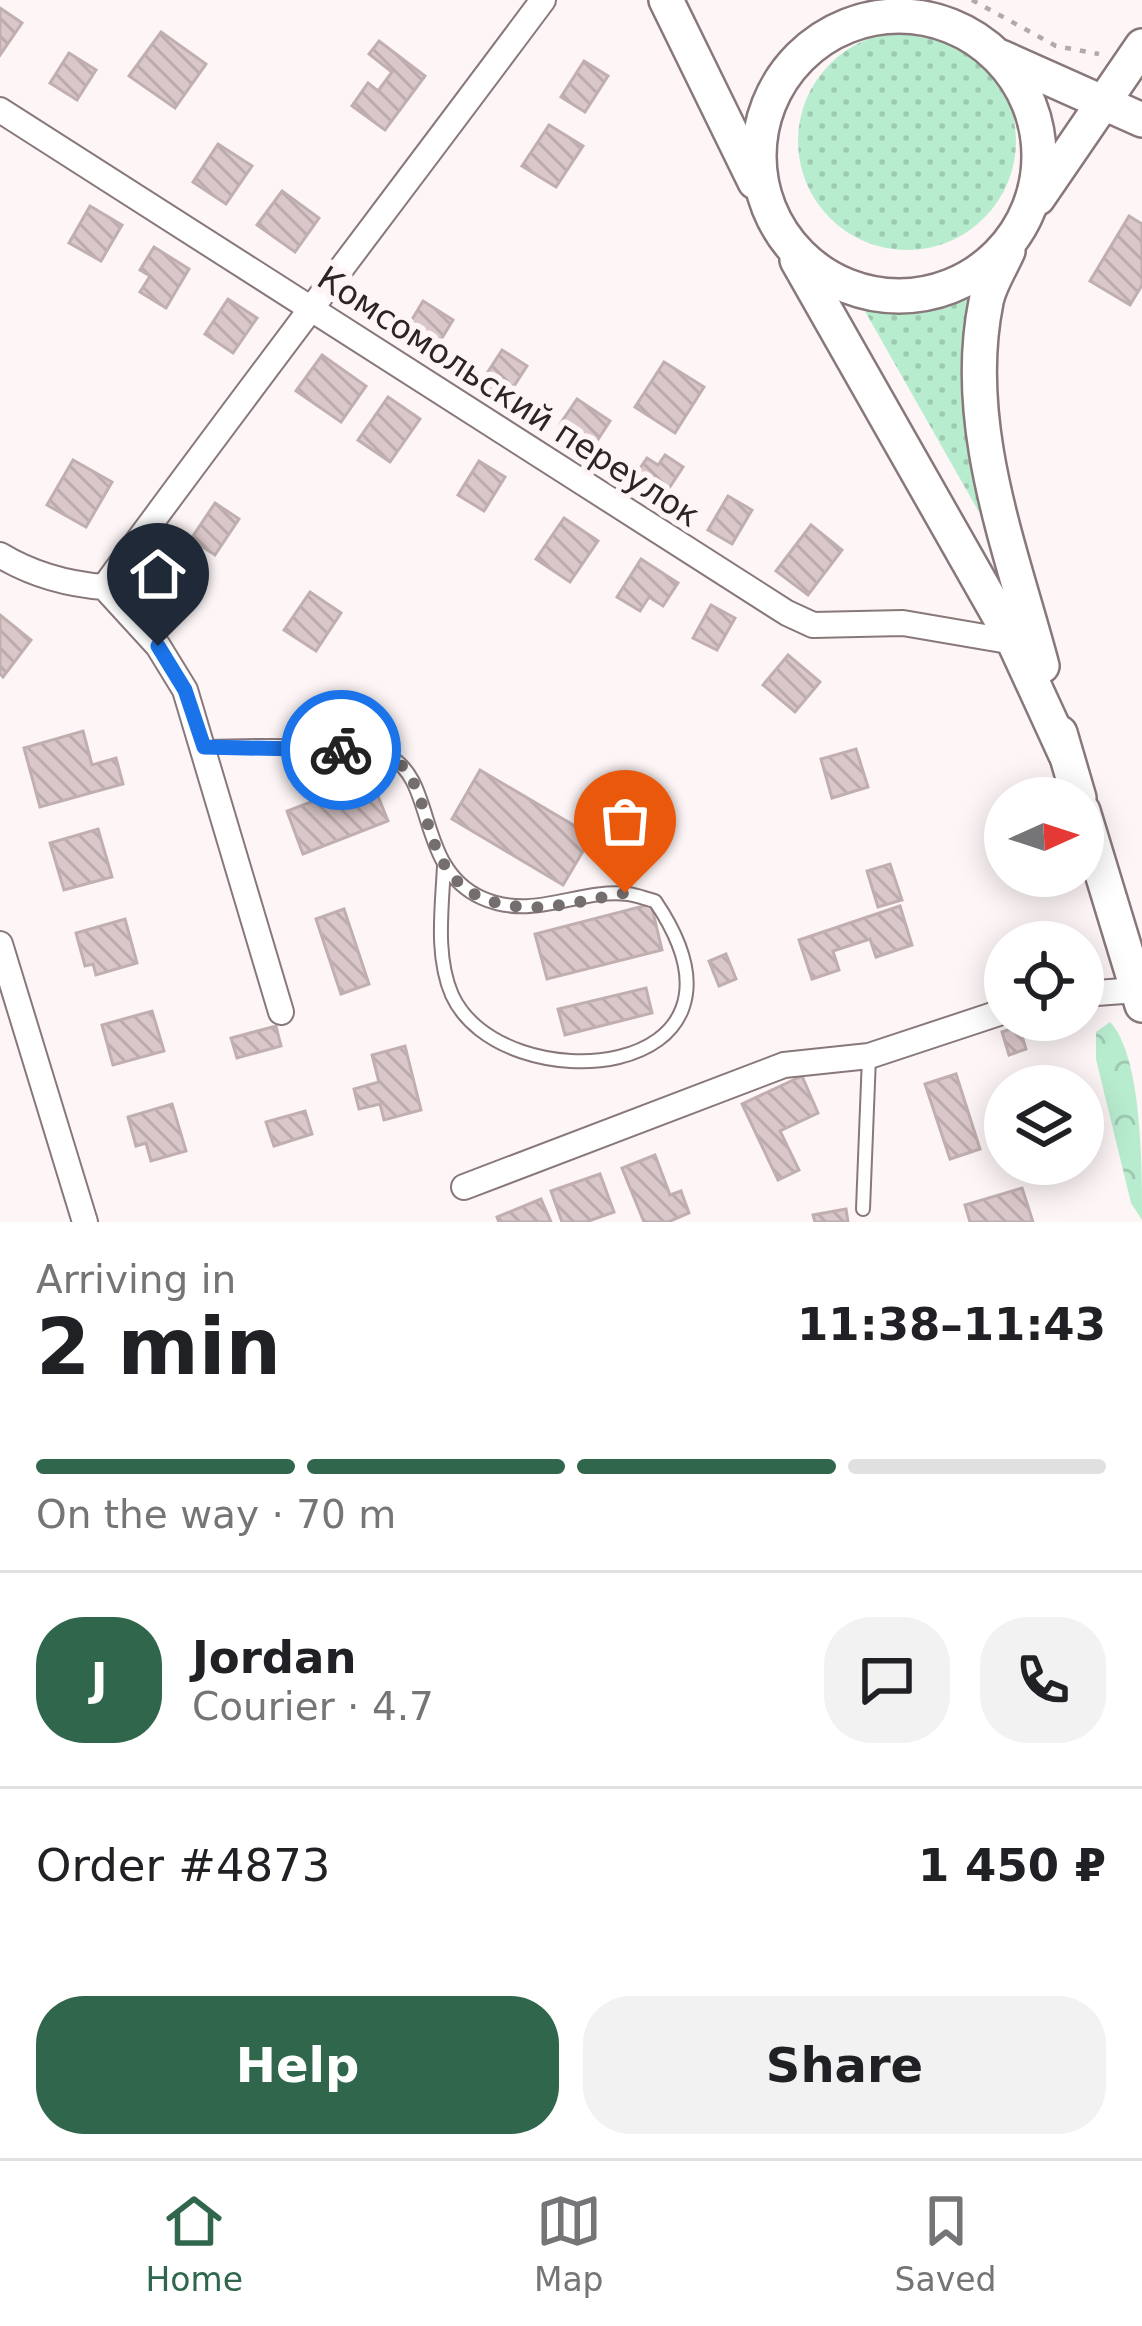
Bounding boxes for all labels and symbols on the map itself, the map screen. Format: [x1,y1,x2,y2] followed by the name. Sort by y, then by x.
[310,258,707,535] street label: Комсомольский переулок
[107,523,209,646] pin
[281,690,401,810] courier
[574,770,676,893] pin
[984,777,1104,897] north arrow

